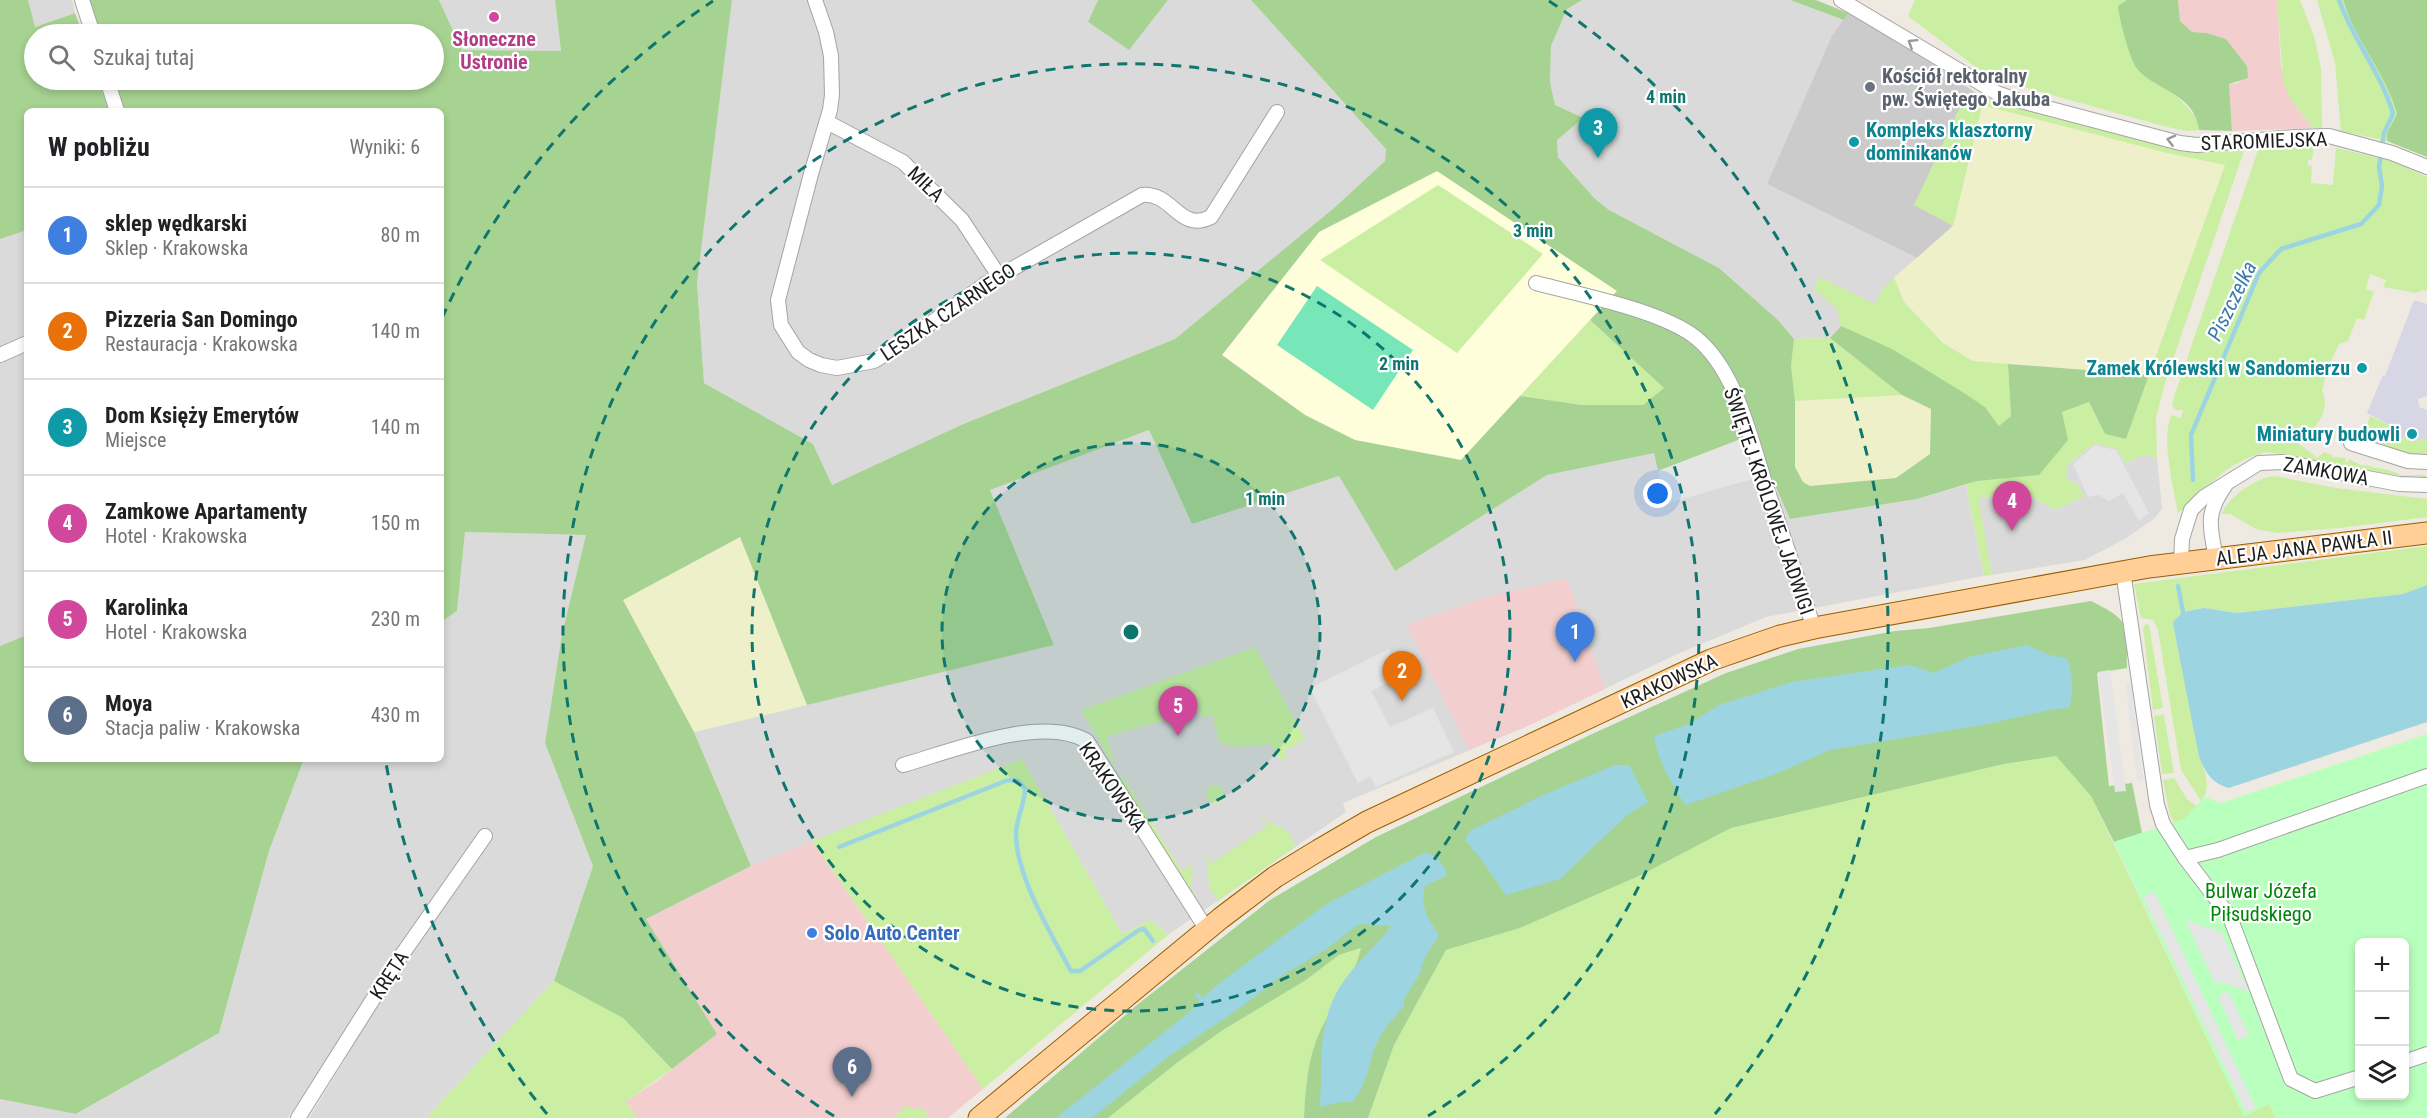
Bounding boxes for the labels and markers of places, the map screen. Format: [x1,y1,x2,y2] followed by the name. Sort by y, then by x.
[487,10,501,24] marker: Słoneczne Ustronie
[452,27,536,74] place label: Słoneczne Ustronie
[1882,64,2050,111] place label: Kościół rektoralny pw. Świętego Jakuba
[1863,80,1877,94] marker: Kościół rektoralny pw. Świętego Jakuba
[1578,108,1618,158] pin: 3
[1866,118,2033,165] place label: Kompleks klasztorny dominikanów
[1847,135,1861,149] marker: Kompleks klasztorny dominikanów
[2086,356,2350,380] place label: Zamek Królewski w Sandomierzu
[2355,361,2369,375] marker: Zamek Królewski w Sandomierzu
[2257,422,2400,446] place label: Miniatury budowli
[2405,427,2419,441] marker: Miniatury budowli
[1992,482,2032,531] pin: 4
[1556,612,1594,662] pin: 1
[1121,622,1141,642] centre of rings
[1382,652,1422,701] pin: 2
[1158,686,1198,736] pin: 5
[824,921,960,945] place label: Solo Auto Center
[805,926,819,940] marker: Solo Auto Center
[832,1048,872,1097] pin: 6

